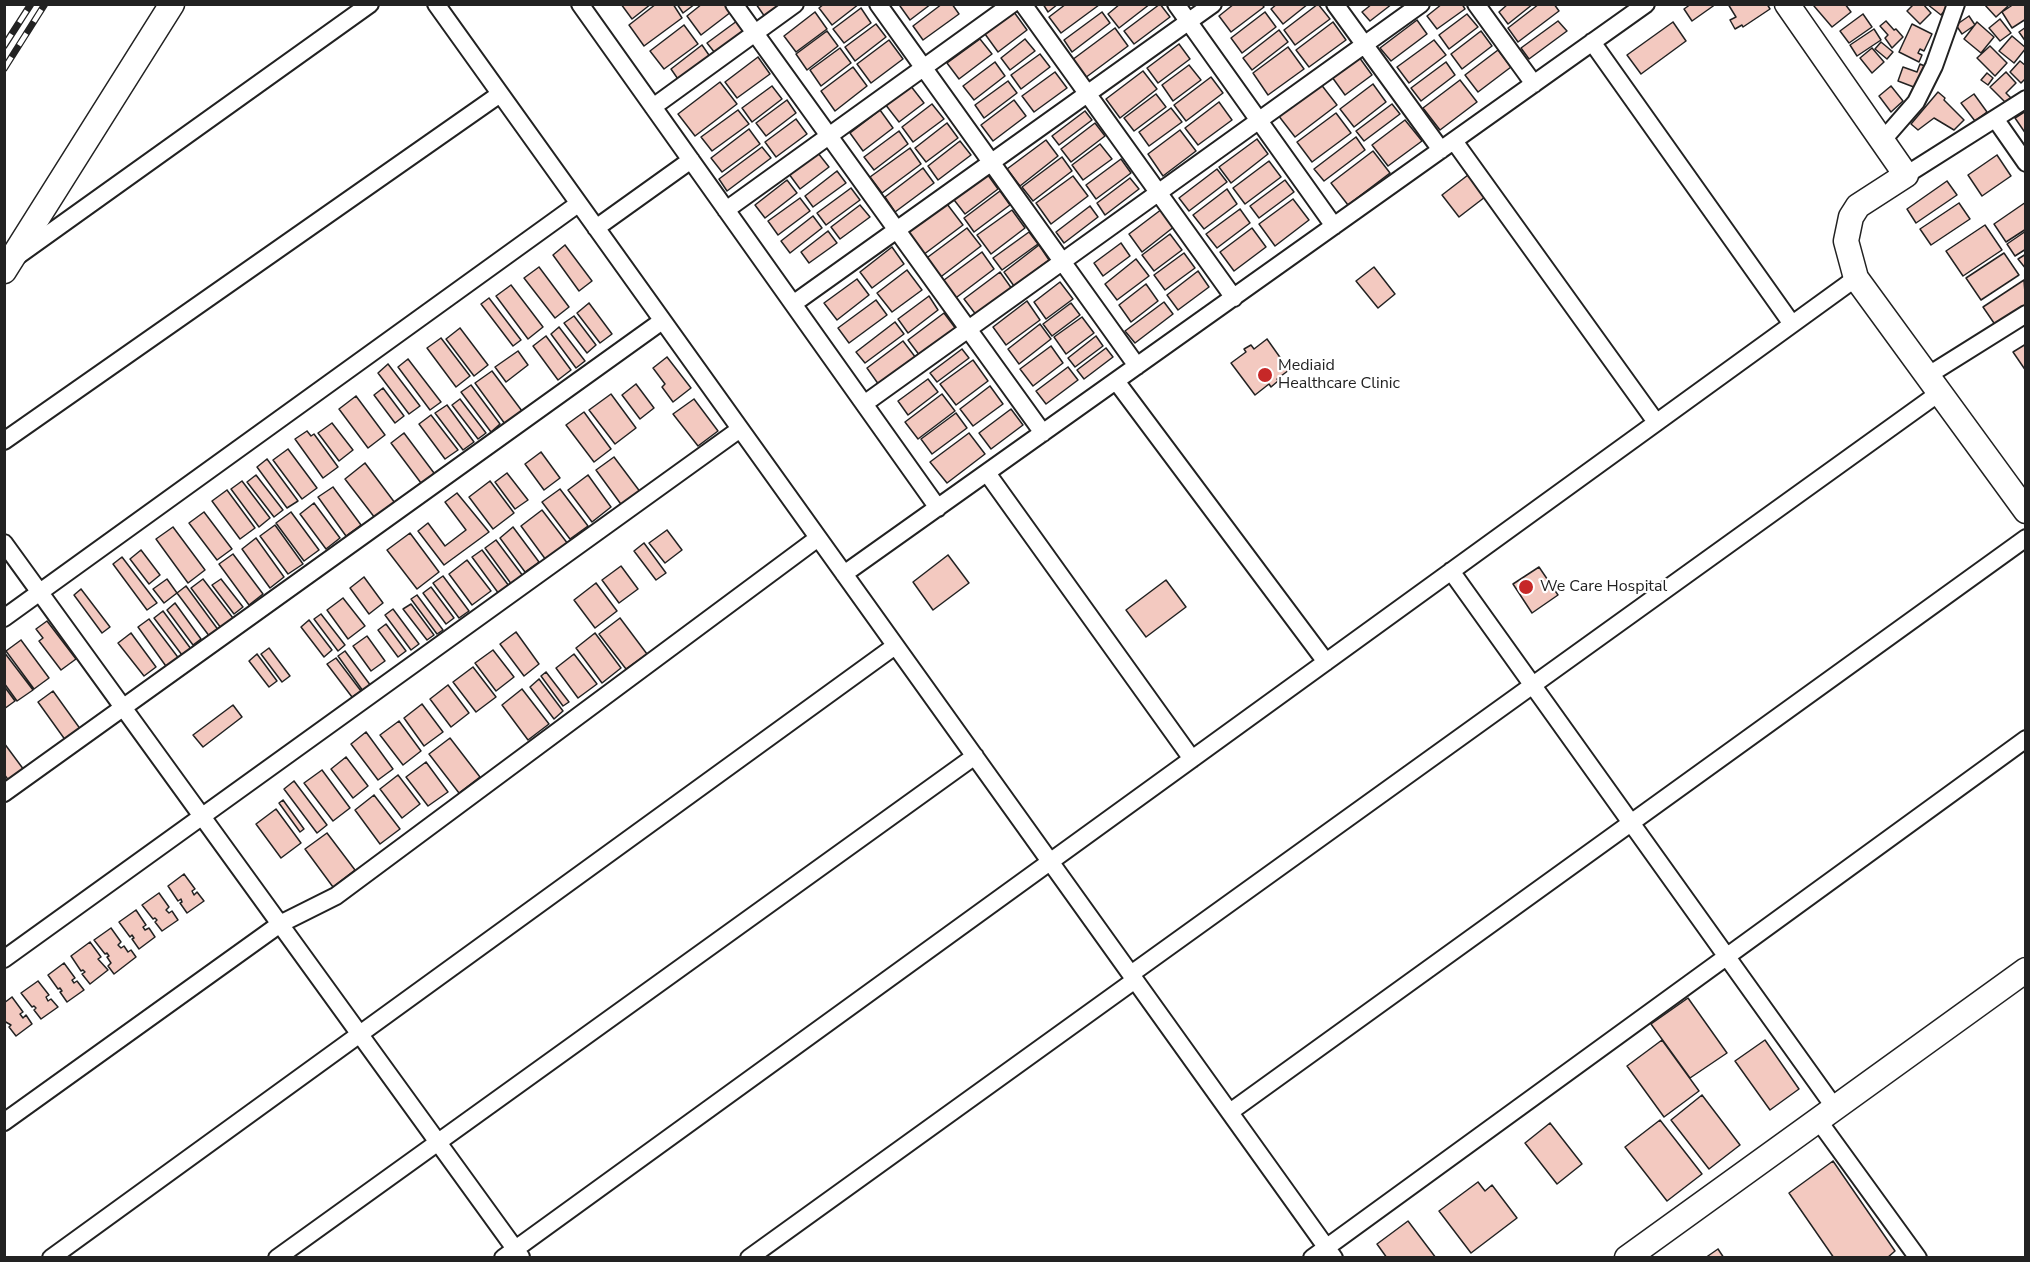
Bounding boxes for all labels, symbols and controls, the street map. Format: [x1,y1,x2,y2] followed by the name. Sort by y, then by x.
[1278,356,1400,394] place label: Mediaid Healthcare Clinic
[1256,366,1274,384] marker: Mediaid Healthcare Clinic
[1540,577,1667,597] place label: We Care Hospital
[1517,578,1535,596] marker: We Care Hospital

